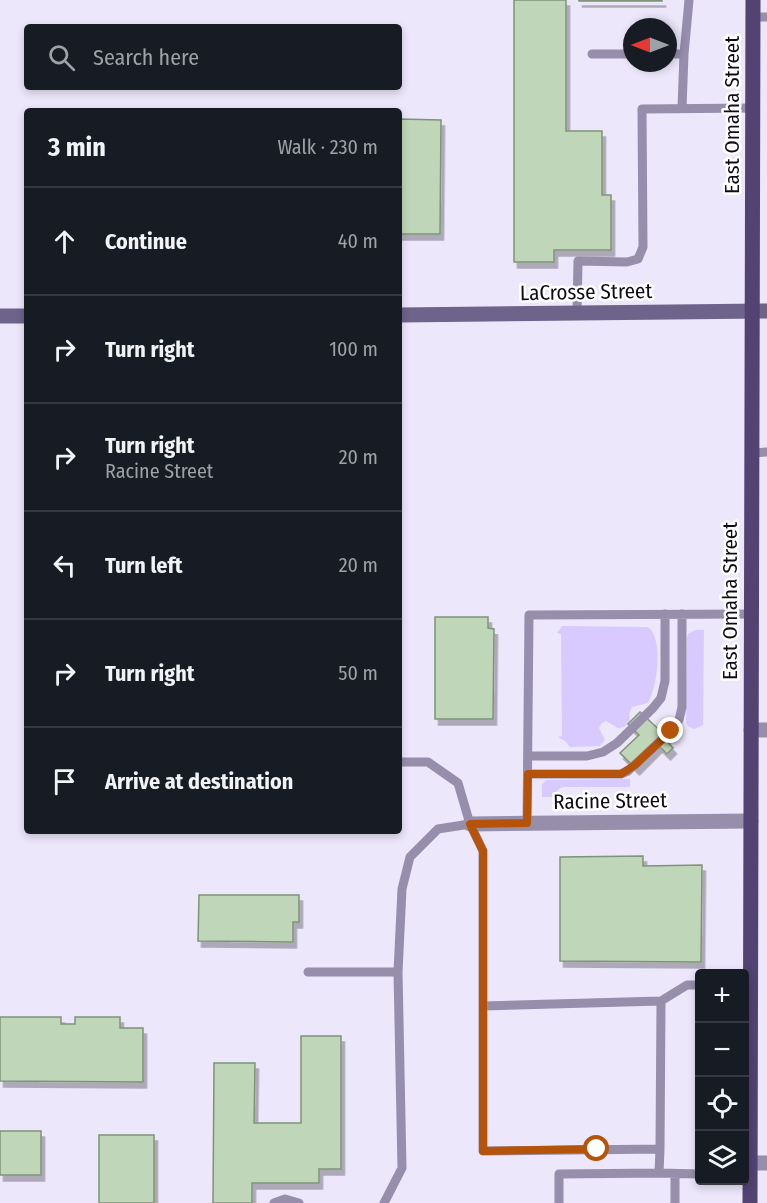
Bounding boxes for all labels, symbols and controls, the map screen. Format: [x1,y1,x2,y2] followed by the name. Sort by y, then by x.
[623,18,677,72] north arrow
[24,24,402,90] search box
[719,36,745,194] street label: East Omaha Street
[45,41,78,74] icon: search
[93,44,199,71] text: Search here
[48,132,106,163] text: 3 min
[277,135,378,159] text: Walk · 230 m
[48,225,81,258] icon: ahead
[105,228,187,255] text: Continue
[338,229,378,253] text: 40 m
[520,278,652,306] street label: LaCrosse Street
[48,333,81,366] icon: right
[105,336,194,363] text: Turn right
[329,337,378,361] text: 100 m
[105,432,194,459] text: Turn right
[48,441,81,474] icon: right
[339,445,378,469] text: 20 m
[105,459,213,483] text: Racine Street
[717,522,743,680] street label: East Omaha Street
[48,549,81,582] icon: left
[105,552,183,579] text: Turn left
[339,553,378,577] text: 20 m
[48,657,81,690] icon: right
[105,660,194,687] text: Turn right
[338,661,378,685] text: 50 m
[657,717,683,743] route end
[48,765,81,798] icon: arrive
[105,768,293,795] text: Arrive at destination
[553,787,667,815] street label: Racine Street
[695,969,749,1185] map controls
[695,969,749,1023] button: +
[695,1023,749,1077] button: −
[695,1077,749,1131] button: locate
[695,1131,749,1185] button: layers
[583,1135,609,1161] route start

